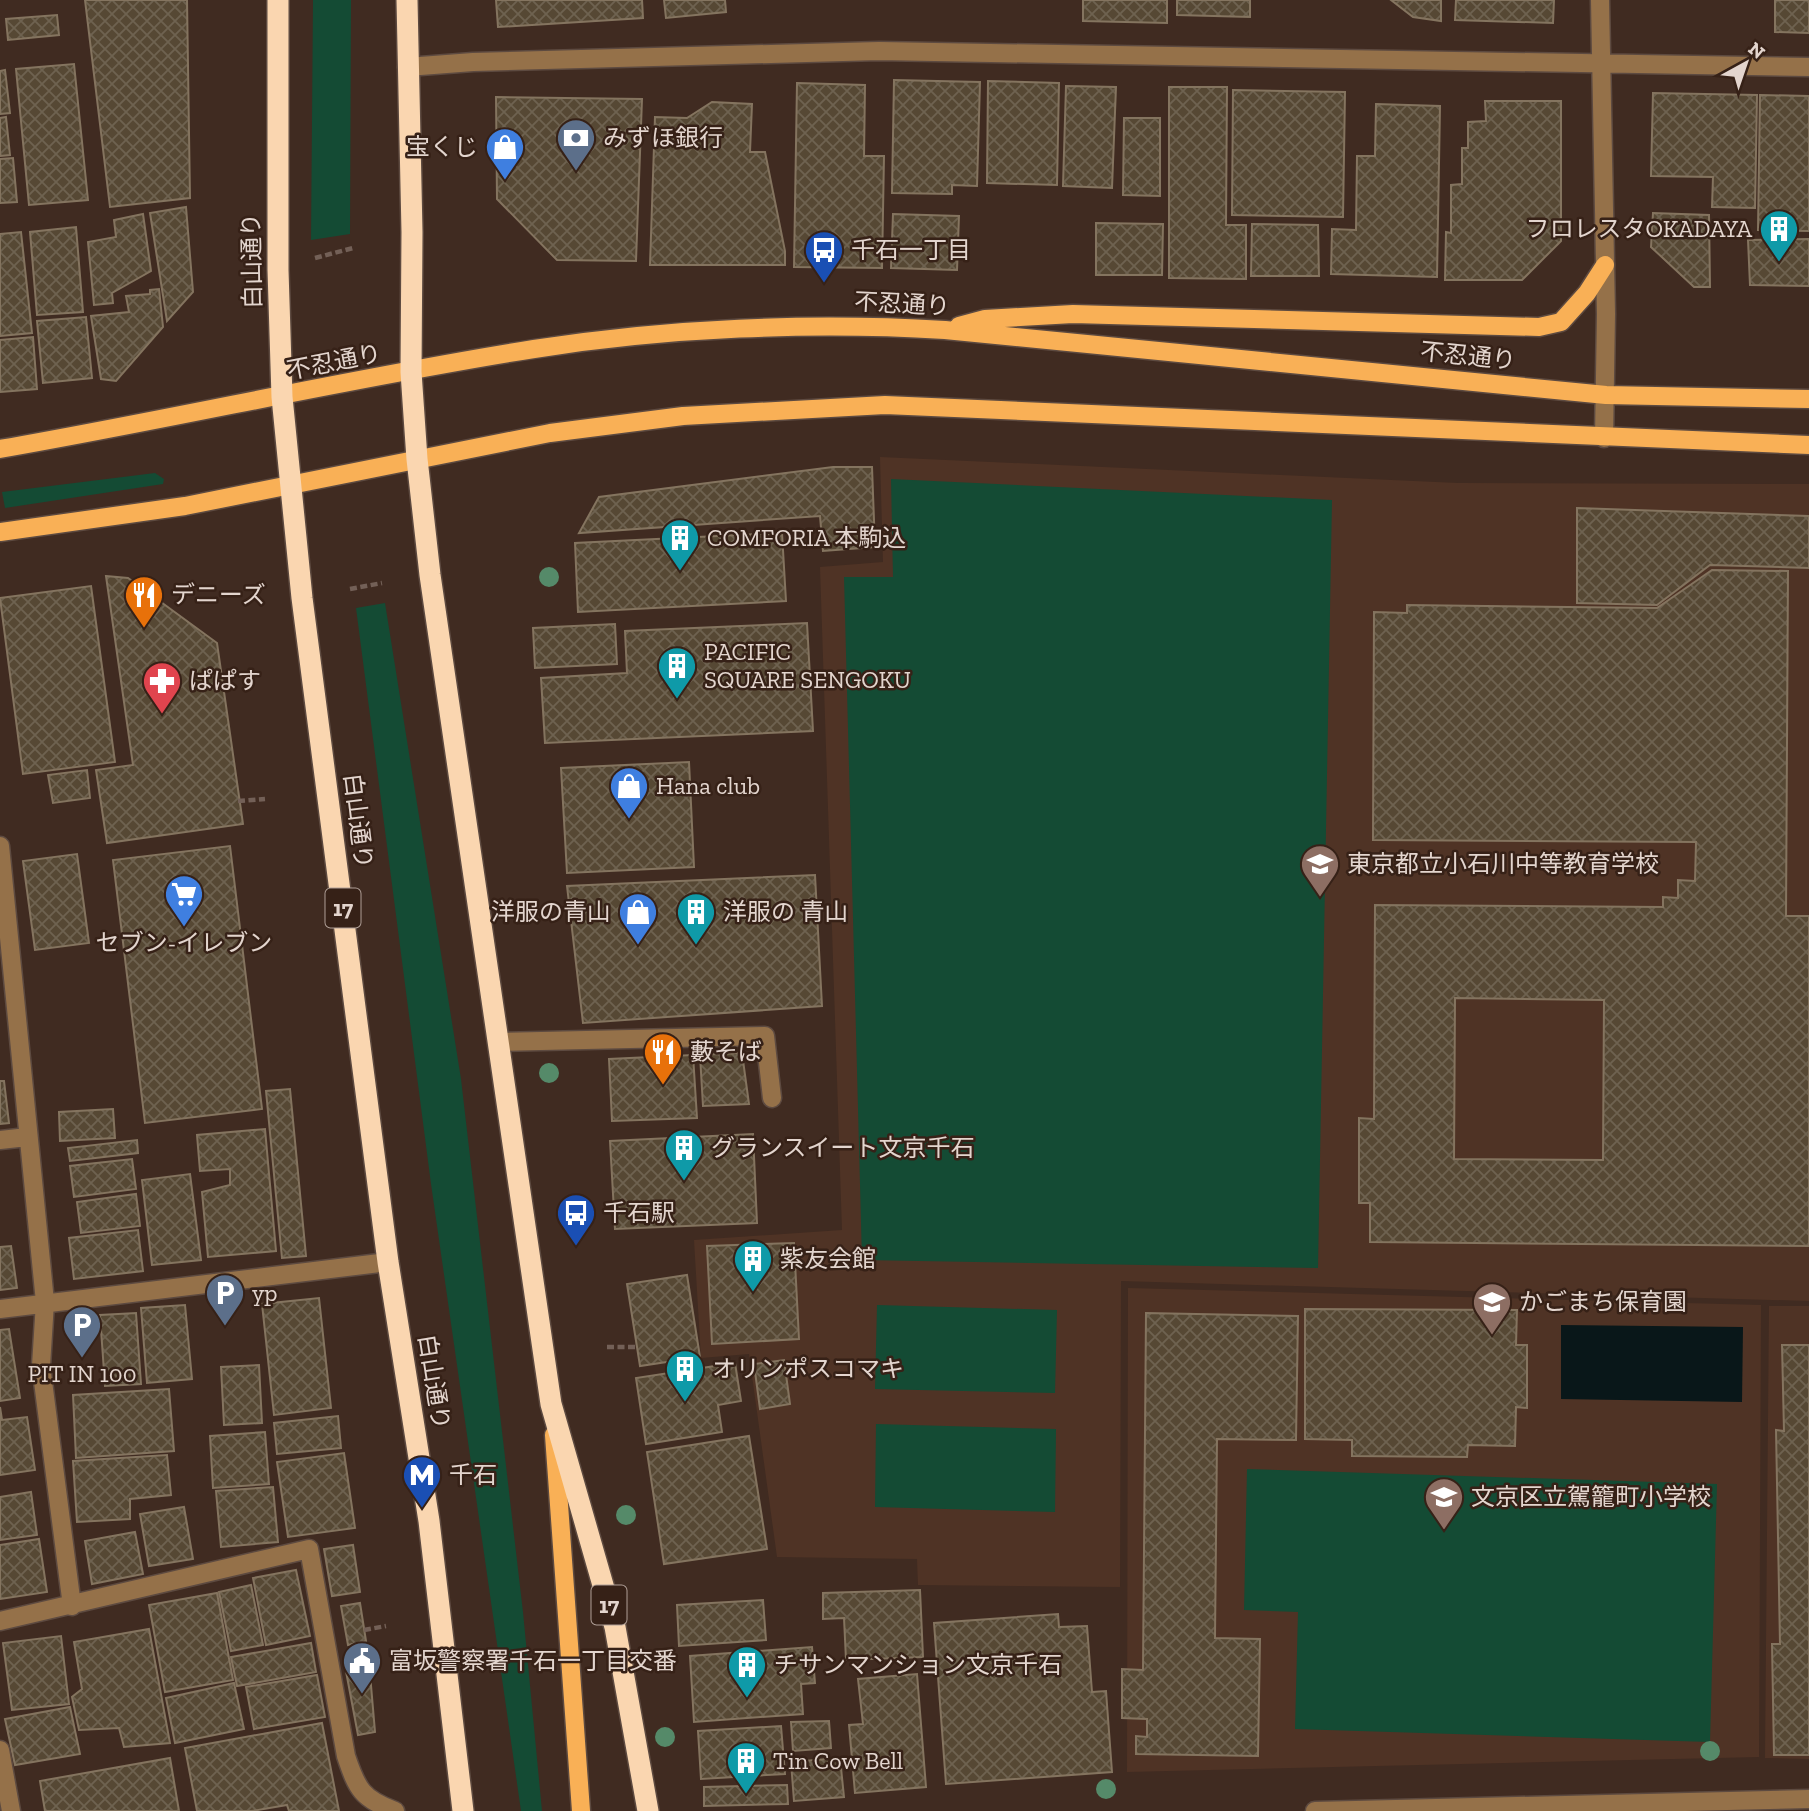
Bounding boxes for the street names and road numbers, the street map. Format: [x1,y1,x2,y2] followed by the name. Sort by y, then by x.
[236,213,267,309] street label: 白山通り
[853,287,951,320] street label: 不忍通り
[1419,336,1517,375] street label: 不忍通り
[284,338,384,385] street label: 不忍通り
[338,772,379,870] street label: 白山通り
[326,888,360,928] road number: 17
[413,1332,456,1432] street label: 白山通り
[592,1586,626,1624] road number: 17

